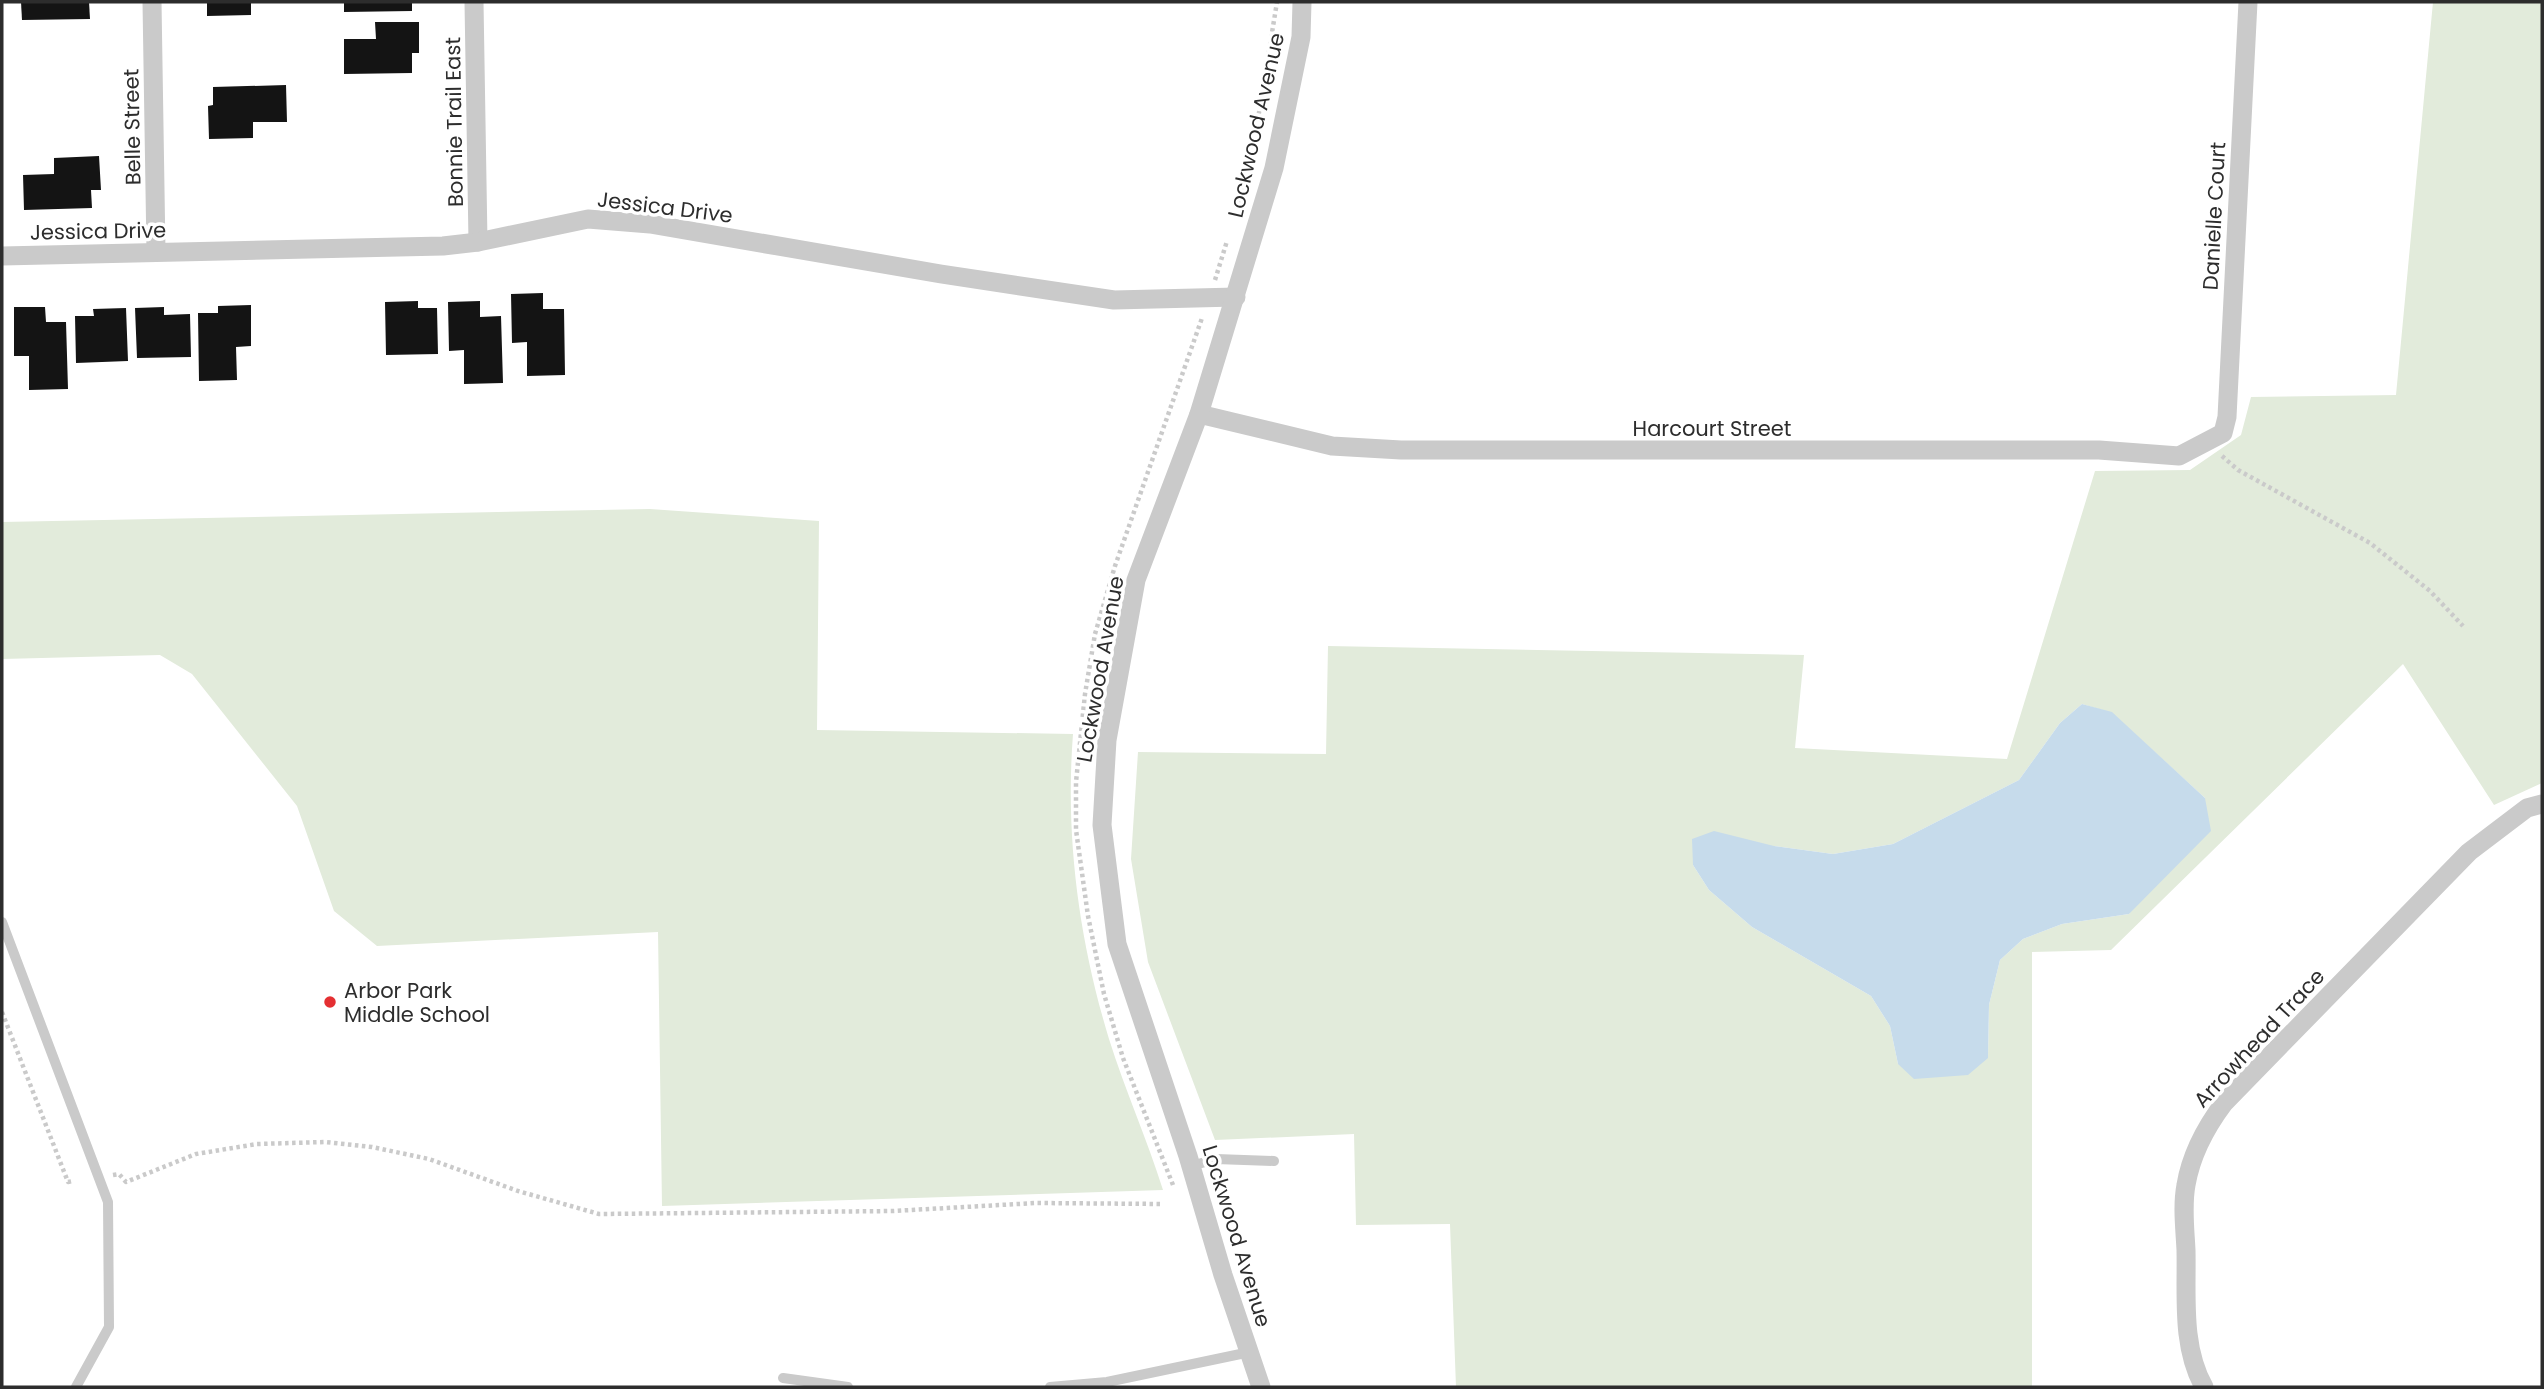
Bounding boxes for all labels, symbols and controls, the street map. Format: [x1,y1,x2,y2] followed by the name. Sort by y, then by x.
[1221,30,1291,220] street label: Lockwood Avenue
[438,37,470,207] street label: Bonnie Trail East
[116,69,148,185] street label: Belle Street
[2196,141,2232,291] street label: Danielle Court
[596,184,734,230] street label: Jessica Drive
[30,215,166,247] street label: Jessica Drive
[1633,414,1791,443] street label: Harcourt Street
[1069,573,1131,765] street label: Lockwood Avenue
[2187,962,2331,1114] street label: Arrowhead Trace
[344,976,490,1029] place label: Arbor Park Middle School
[322,994,338,1010] marker: Arbor Park Middle School
[1196,1141,1278,1331] street label: Lockwood Avenue

